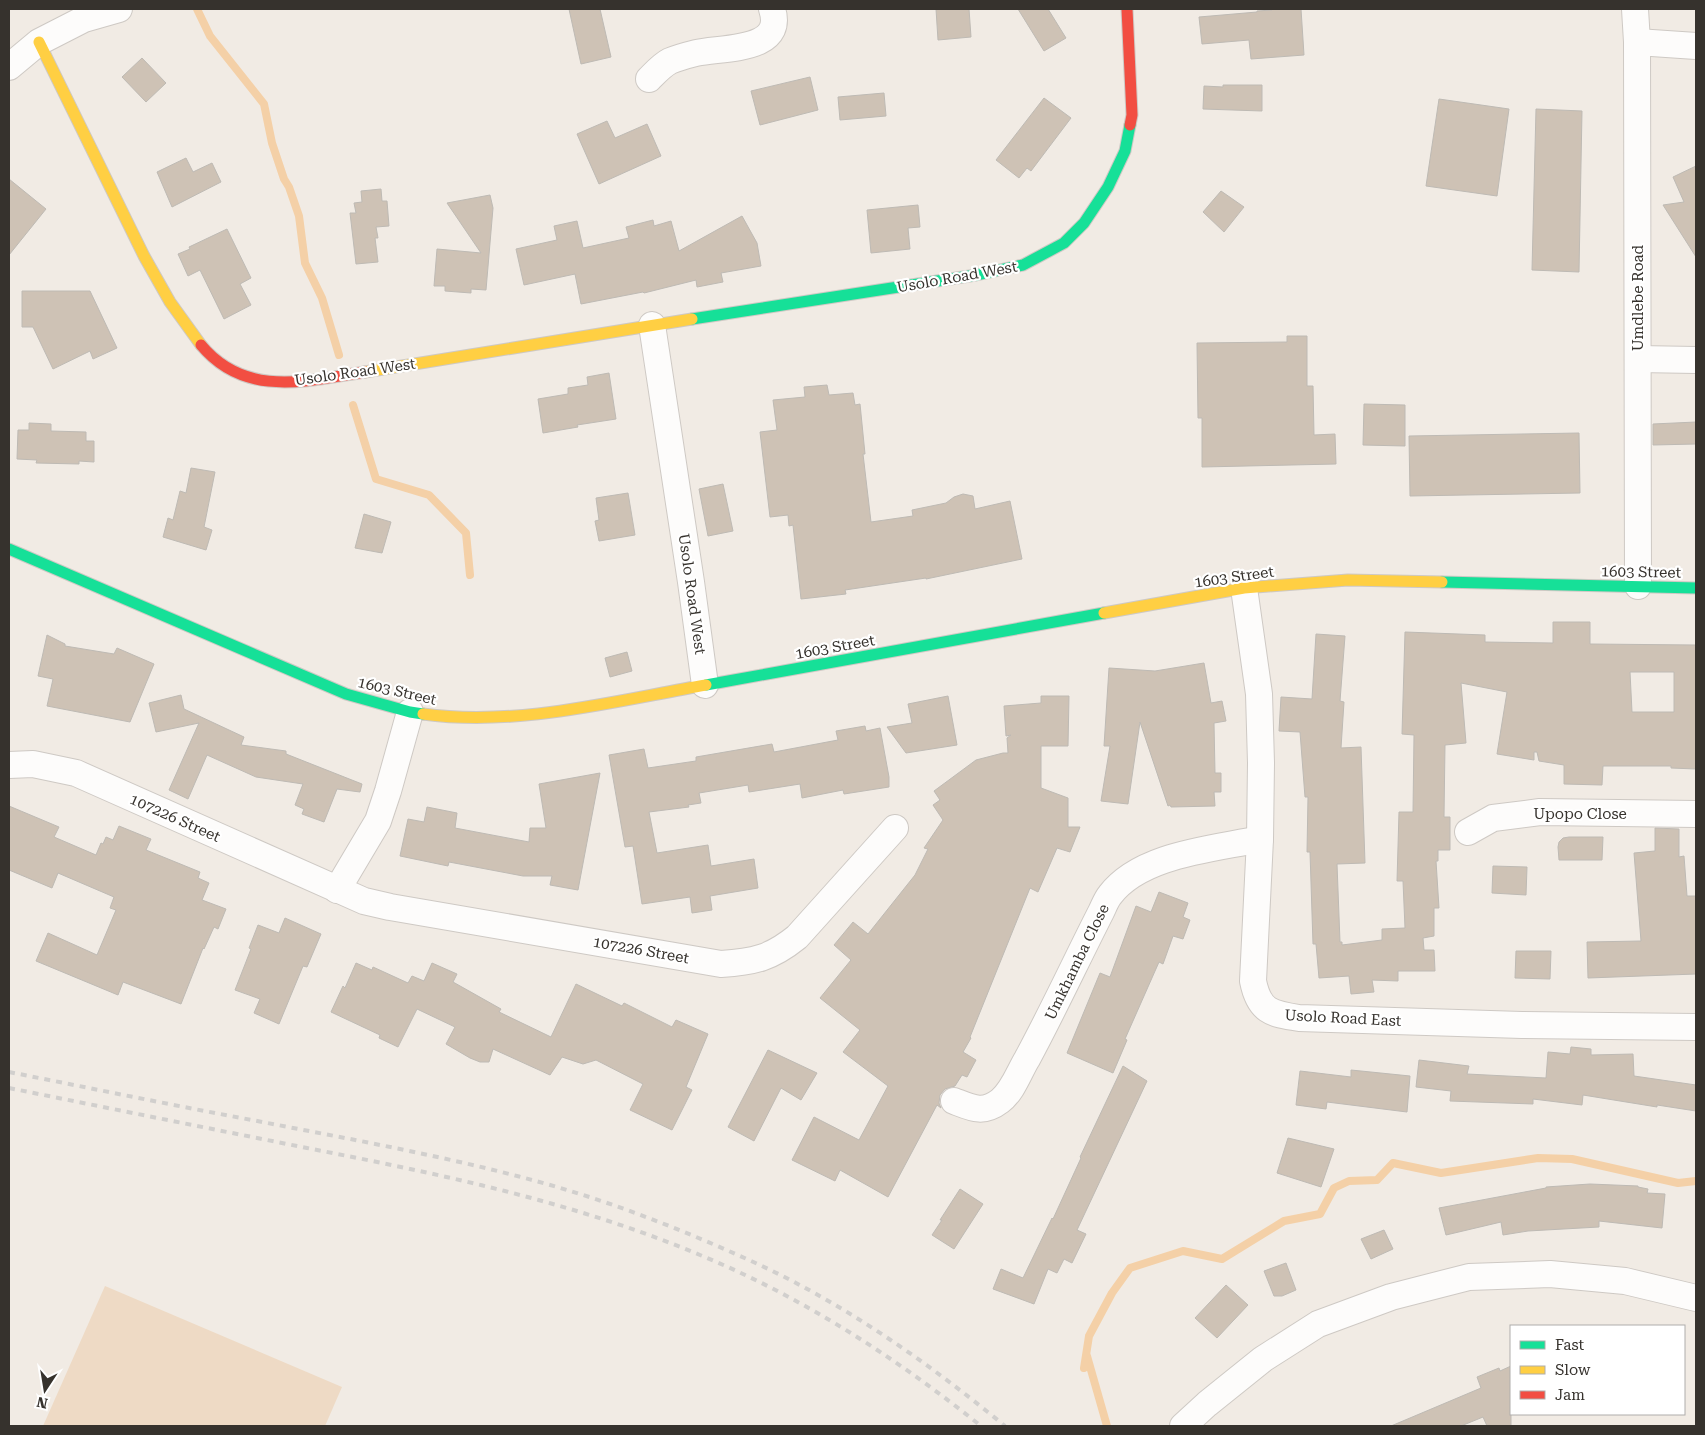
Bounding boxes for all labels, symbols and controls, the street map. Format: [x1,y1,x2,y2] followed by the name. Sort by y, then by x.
[1629,244,1647,351] street label: Umdlebe Road
[895,257,1019,296] street label: Usolo Road West
[293,355,417,389] street label: Usolo Road West
[675,532,709,656] street label: Usolo Road West
[1193,562,1275,592] street label: 1603 Street
[1601,562,1682,582] street label: 1603 Street
[794,631,877,663] street label: 1603 Street
[356,673,439,709] street label: 1603 Street
[127,790,223,846] street label: 107226 Street
[1533,805,1627,823] street label: Upopo Close
[1041,901,1113,1023] street label: Umkhamba Close
[592,933,691,967] street label: 107226 Street
[1284,1006,1402,1030] street label: Usolo Road East
[1510,1325,1685,1415] legend
[1555,1336,1585,1354] text: Fast
[1555,1361,1591,1379] text: Slow
[20,1365,70,1415] north arrow
[1555,1386,1585,1404] text: Jam
[35,1394,49,1412] text: N

